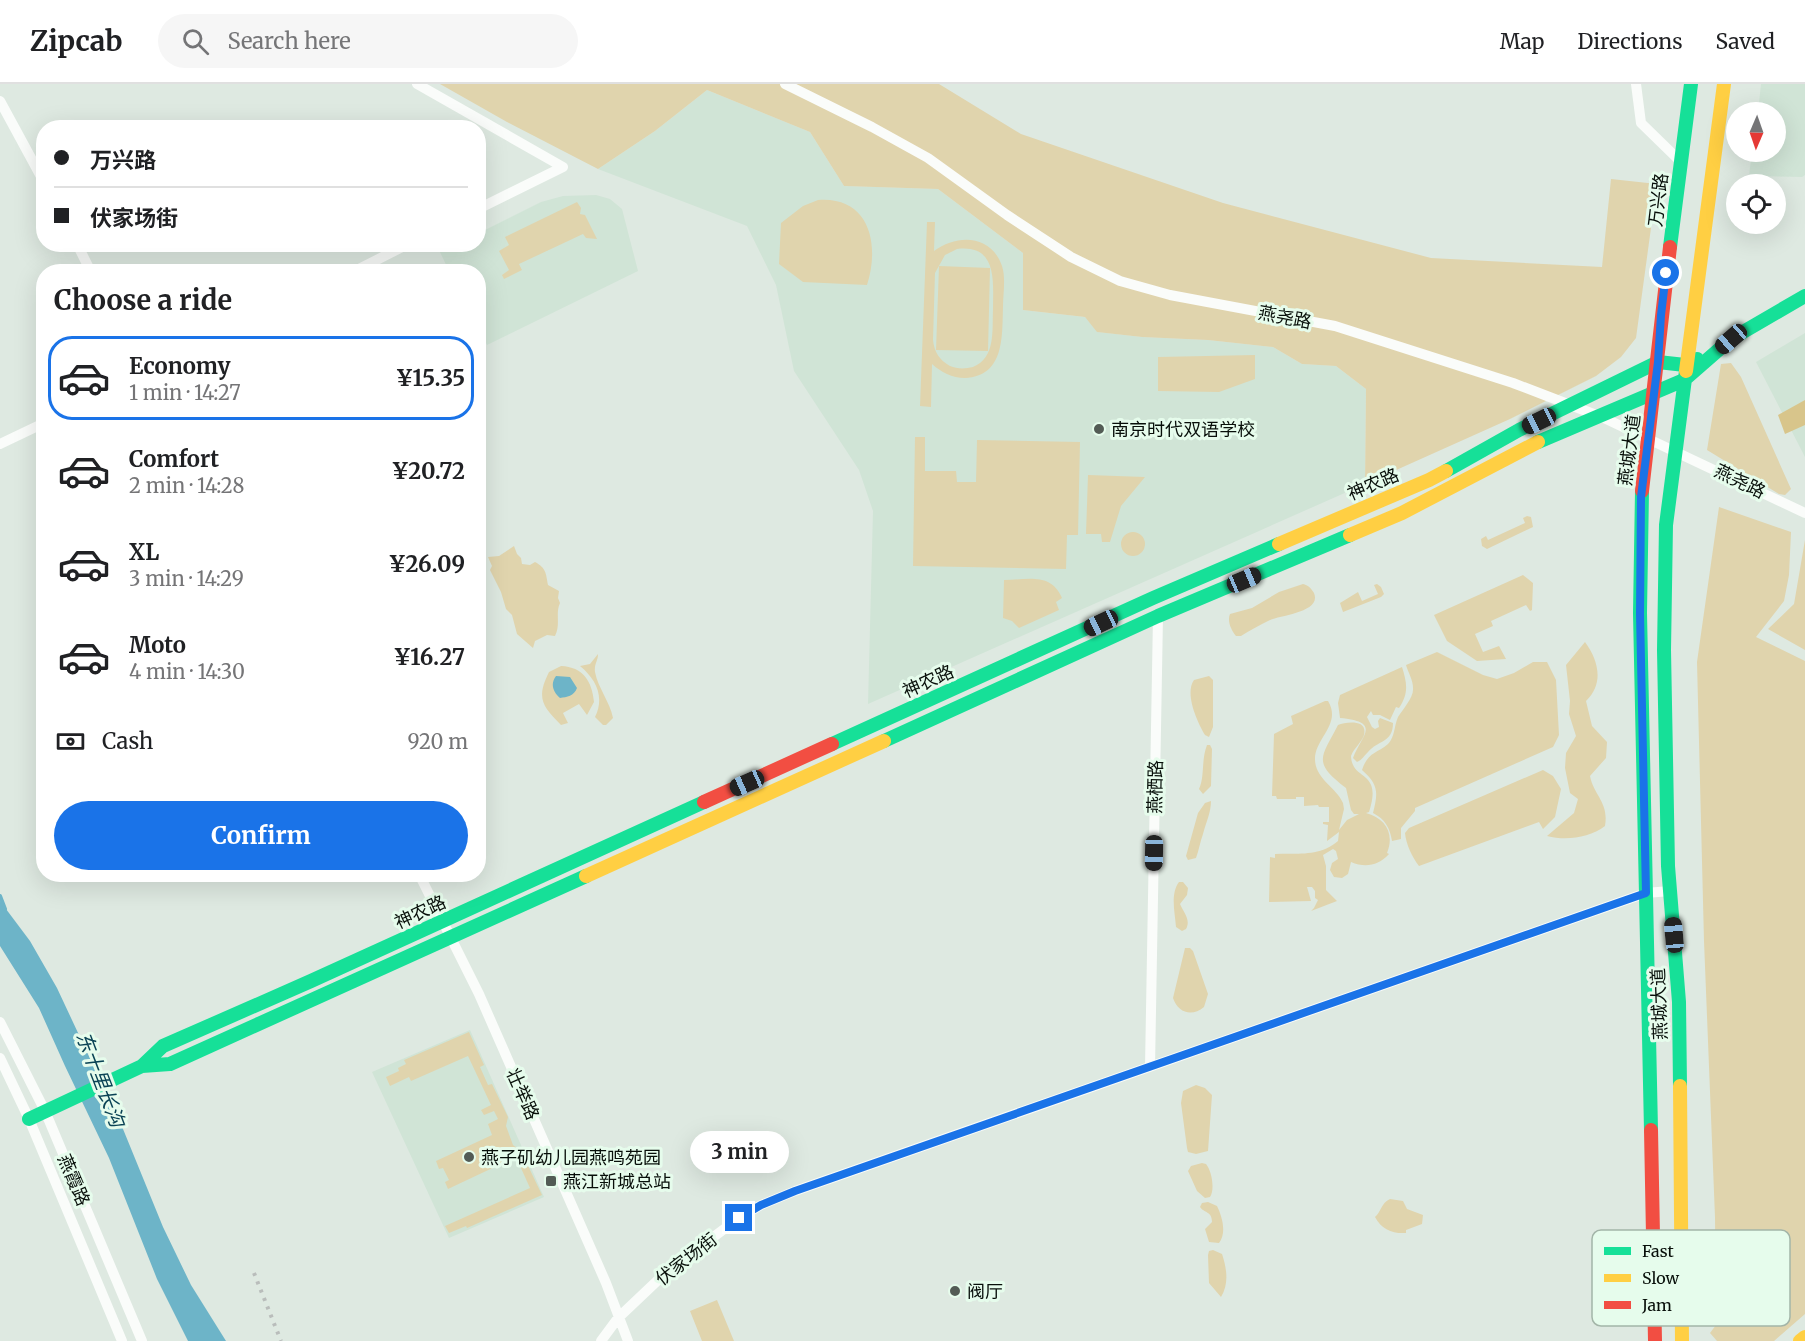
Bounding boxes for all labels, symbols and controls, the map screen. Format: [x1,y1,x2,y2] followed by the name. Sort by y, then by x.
[158,14,578,68] search box
[30,23,122,59] text: Zipcab
[179,25,212,58] icon: search
[227,27,351,55] text: Search here
[1500,28,1544,55] text: Map
[1577,28,1682,55] text: Directions
[1715,28,1775,55] text: Saved
[1726,102,1786,162] north arrow
[1726,102,1786,234] map controls
[90,146,156,174] text: 万兴路
[1643,172,1673,228] street label: 万兴路
[1726,174,1786,234] button: locate
[90,204,178,232] text: 伏家场街
[1652,259,1679,286] route start
[54,283,232,317] text: Choose a ride
[1256,301,1314,333] street label: 燕尧路
[1712,320,1750,358] car
[57,351,111,405] icon: car
[129,352,230,380] text: Economy
[396,364,465,392] text: ¥15.35
[129,380,241,405] text: 1 min · 14:27
[1519,405,1559,437] car
[1613,413,1645,487] street label: 燕城大道
[1111,418,1255,441] place label: 南京时代双语学校
[1092,422,1106,436] marker: 南京时代双语学校
[57,444,111,498] icon: car
[129,445,219,473] text: Comfort
[391,457,465,485] text: ¥20.72
[1711,459,1769,503] street label: 燕尧路
[1344,463,1402,505] street label: 神农路
[129,473,244,498] text: 2 min · 14:28
[57,537,111,591] icon: car
[129,538,159,566] text: XL
[389,550,465,578] text: ¥26.09
[1224,565,1264,595] car
[129,566,244,591] text: 3 min · 14:29
[1081,607,1121,639] car
[57,630,111,684] icon: car
[129,631,186,659] text: Moto
[394,643,465,671] text: ¥16.27
[129,659,245,684] text: 4 min · 14:30
[899,660,957,702] street label: 神农路
[54,725,87,758] icon: cash
[102,727,153,755] text: Cash
[408,729,468,754] text: 920 m
[1143,760,1167,814] street label: 燕栖路
[727,767,767,799] car
[54,801,468,870] button: Confirm
[1145,835,1163,871] car
[391,890,449,934] street label: 神农路
[1663,916,1685,954] car
[1646,968,1672,1040] street label: 燕城大道
[71,1028,131,1132] water label: 东十里长沟
[502,1065,544,1123] street label: 壮举路
[690,1131,789,1173] callout: 3 min
[711,1139,768,1164] text: 3 min
[481,1146,661,1169] place label: 燕子矶幼儿园燕鸣苑园
[462,1150,476,1164] marker: 燕子矶幼儿园燕鸣苑园
[53,1151,95,1209] street label: 燕霞路
[563,1170,671,1193] place label: 燕江新城总站
[544,1174,558,1188] marker: 燕江新城总站
[725,1204,752,1231] route end
[651,1228,721,1290] street label: 伏家场街
[1592,1230,1790,1326] legend
[1642,1241,1675,1261] text: Fast
[1642,1268,1680,1288] text: Slow
[967,1280,1003,1303] place label: 阀厅
[948,1284,962,1298] marker: 阀厅
[1641,1295,1672,1315] text: Jam

